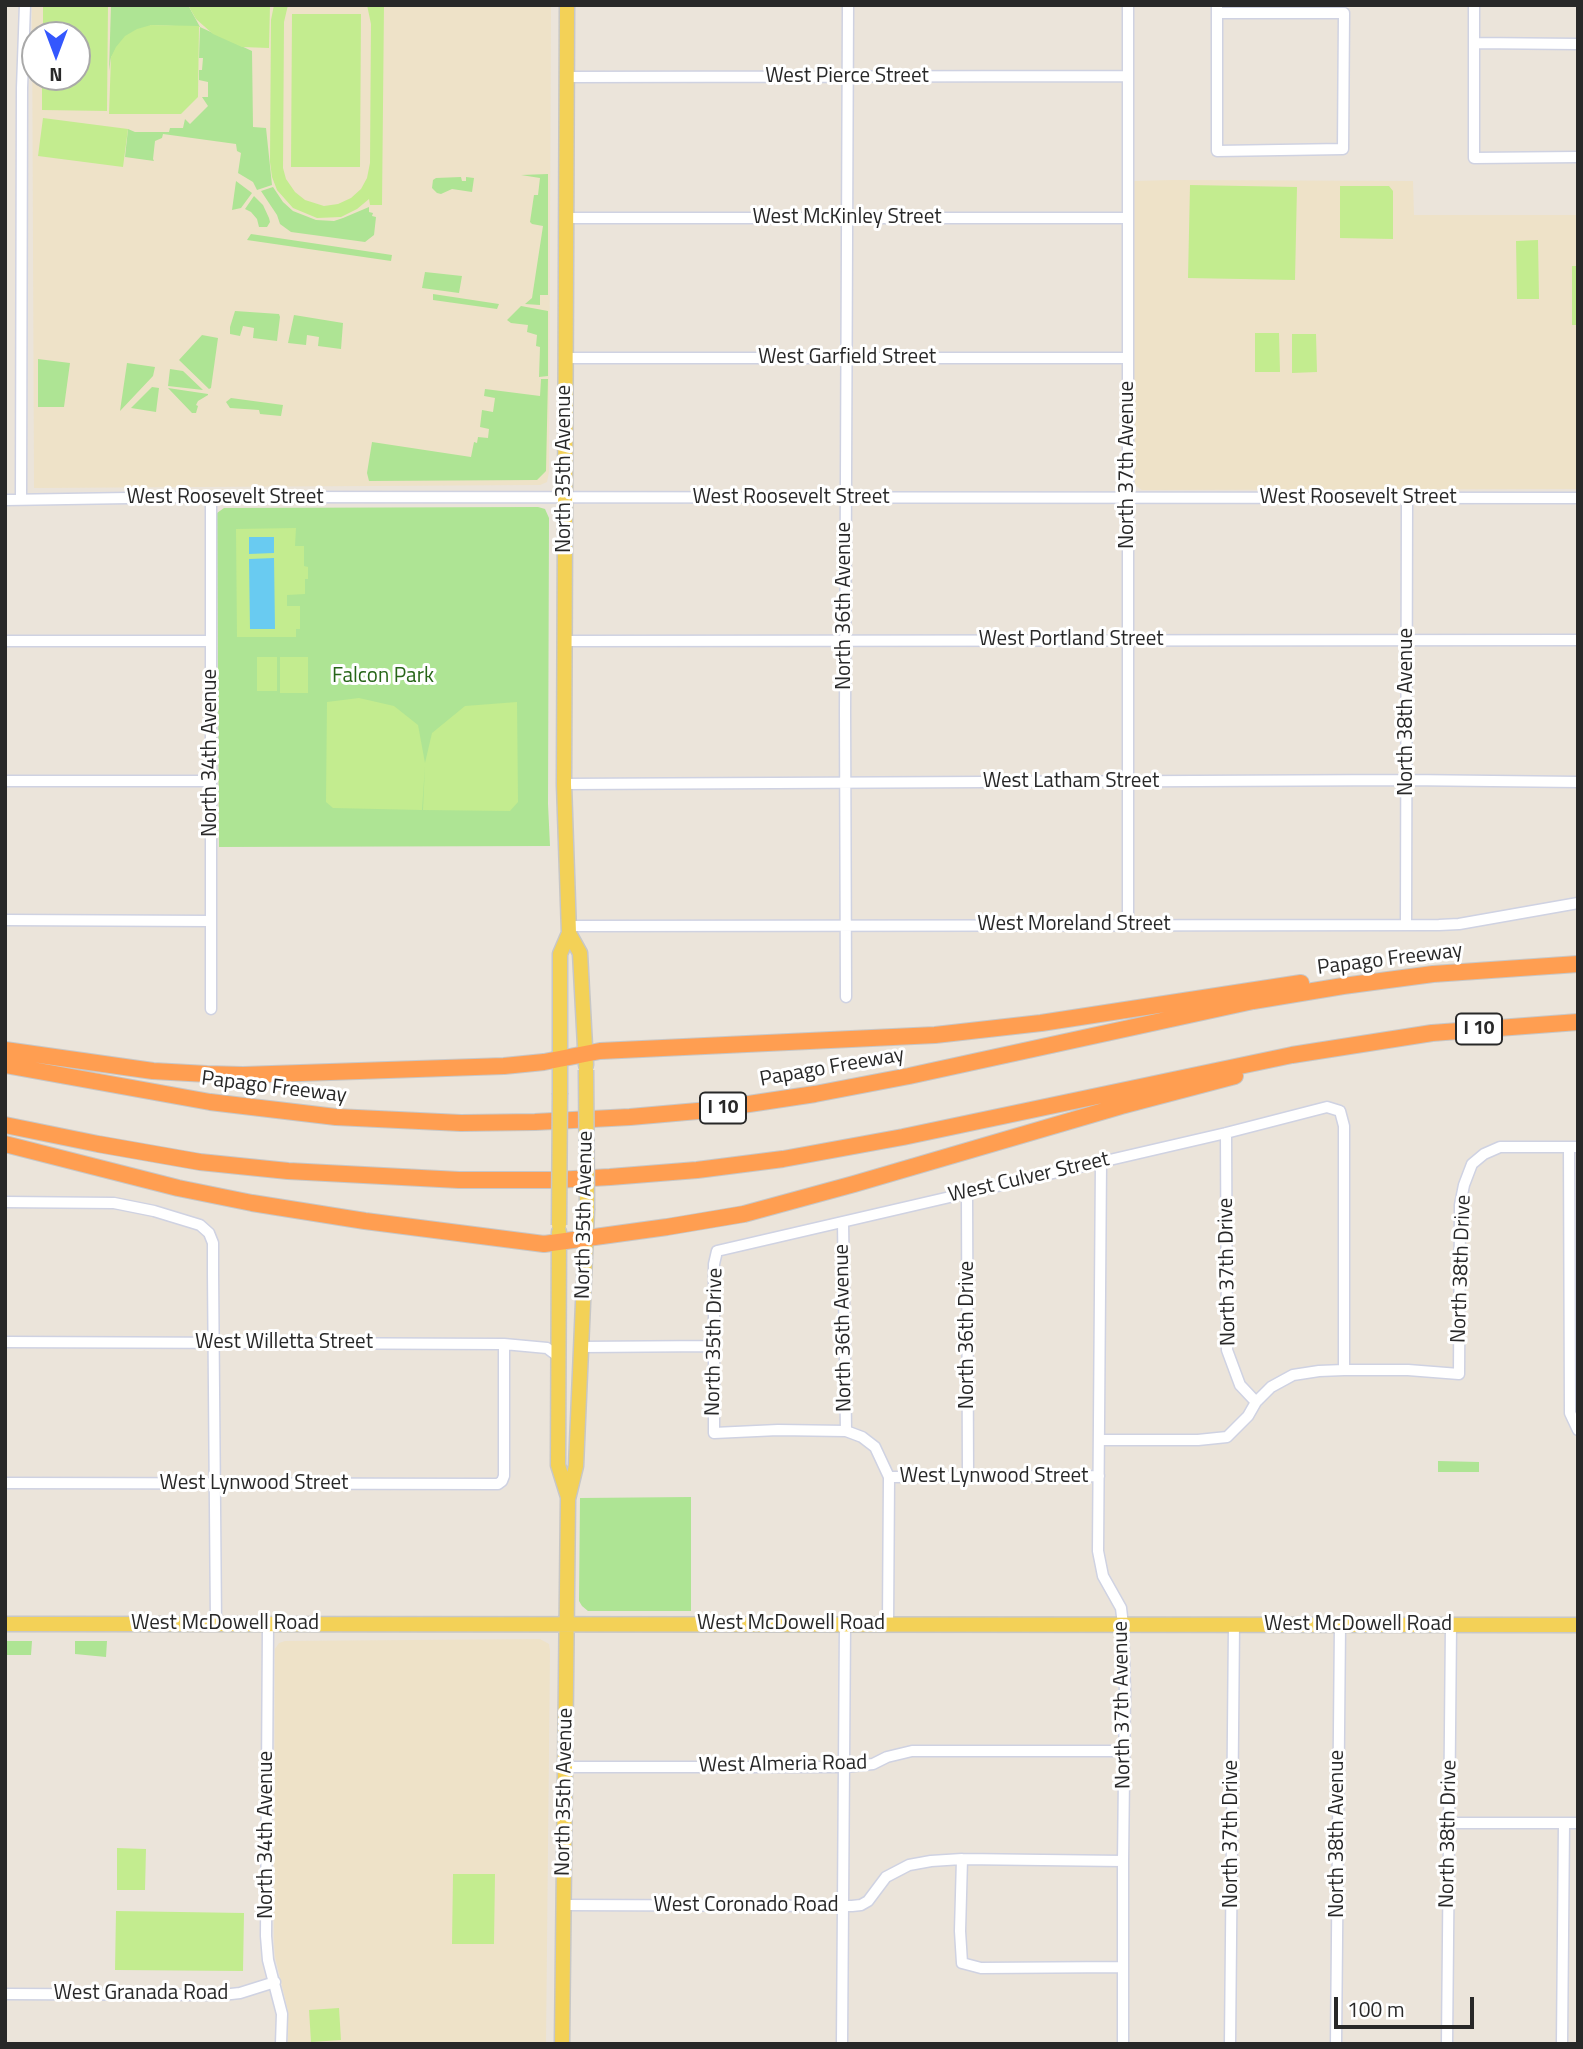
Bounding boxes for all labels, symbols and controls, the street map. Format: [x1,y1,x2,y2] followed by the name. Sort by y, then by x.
[21,21,91,91] north arrow
[49,61,63,90] text: N
[765,64,929,90] street label: West Pierce Street
[752,205,942,231] street label: West McKinley Street
[758,345,936,371] street label: West Garfield Street
[1115,381,1141,549] street label: North 37th Avenue
[552,385,578,553] street label: North 35th Avenue
[126,485,324,511] street label: West Roosevelt Street
[692,485,890,511] street label: West Roosevelt Street
[1259,485,1457,511] street label: West Roosevelt Street
[832,522,858,690] street label: North 36th Avenue
[978,627,1164,653] street label: West Portland Street
[1394,628,1420,796] street label: North 38th Avenue
[332,664,434,690] park label: Falcon Park
[198,669,224,837] street label: North 34th Avenue
[983,769,1159,795] street label: West Latham Street
[977,912,1171,938] street label: West Moreland Street
[1316,939,1464,981] street label: Papago Freeway
[1456,1014,1502,1044] road number: I 10
[758,1043,906,1093] street label: Papago Freeway
[200,1067,348,1109] street label: Papago Freeway
[700,1092,746,1124] road number: I 10
[571,1131,599,1299] street label: North 35th Avenue
[946,1147,1112,1209] street label: West Culver Street
[1447,1194,1477,1344] street label: North 38th Drive
[1214,1198,1242,1346] street label: North 37th Drive
[830,1244,858,1412] street label: North 36th Avenue
[955,1261,981,1409] street label: North 36th Drive
[701,1268,729,1416] street label: North 35th Drive
[195,1330,373,1356] street label: West Willetta Street
[900,1464,1088,1490] street label: West Lynwood Street
[160,1471,348,1497] street label: West Lynwood Street
[131,1611,319,1637] street label: West McDowell Road
[697,1611,885,1637] street label: West McDowell Road
[1264,1612,1452,1638] street label: West McDowell Road
[1109,1621,1137,1789] street label: North 37th Avenue
[551,1708,579,1876] street label: North 35th Avenue
[1325,1750,1351,1918] street label: North 38th Avenue
[254,1751,280,1919] street label: North 34th Avenue
[699,1751,867,1779] street label: West Almeria Road
[1219,1760,1245,1908] street label: North 37th Drive
[1435,1760,1463,1908] street label: North 38th Drive
[653,1893,839,1919] street label: West Coronado Road
[54,1981,228,2007] street label: West Granada Road
[1338,1982,1478,2026] scale bar
[1347,1993,1404,2025] text: 100 m

